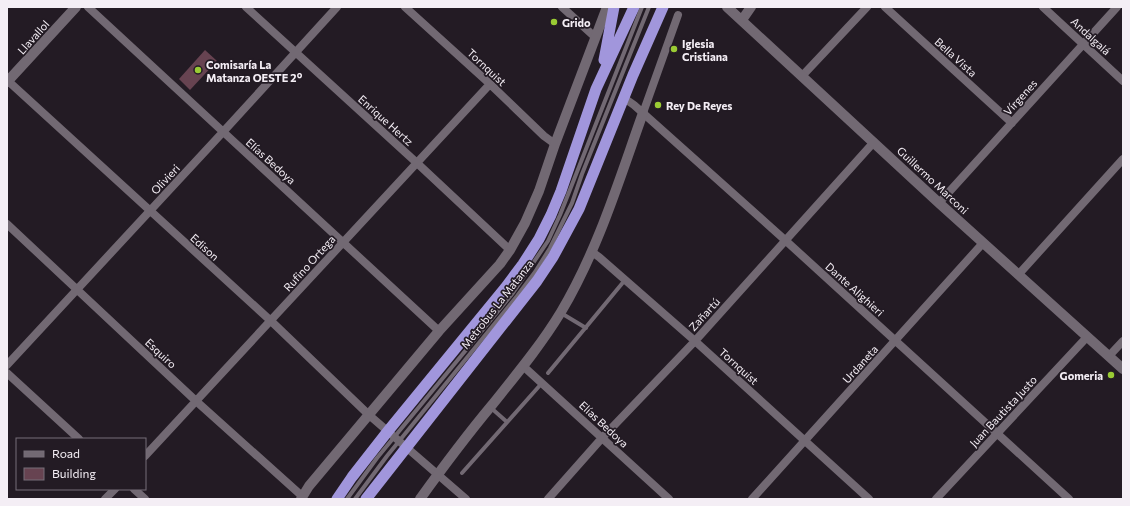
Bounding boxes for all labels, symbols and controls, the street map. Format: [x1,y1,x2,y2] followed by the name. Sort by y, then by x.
[1069,15,1113,57] street label: Andalgalá
[562,16,591,29] place label: Grido
[14,17,52,57] street label: Llavallol
[549,17,559,27] marker: Grido
[932,35,980,79] street label: Bella Vista
[682,37,728,63] place label: Iglesia Cristiana
[669,44,679,54] marker: Iglesia Cristiana
[465,46,509,89] street label: Tornquist
[206,58,303,84] place label: Comisaría La Matanza OESTE 2°
[193,65,203,75] marker: Comisaría La Matanza OESTE 2°
[1001,77,1039,117] street label: Vírgenes
[356,92,416,148] street label: Enrique Hertz
[666,99,732,112] place label: Rey De Reyes
[653,100,663,110] marker: Rey De Reyes
[244,135,298,187] street label: Elías Bedoya
[895,144,971,216] street label: Guillermo Marconi
[148,161,182,197] street label: Olivieri
[188,231,222,263] street label: Edison
[280,232,338,294] street label: Rufino Ortega
[458,257,536,351] street label: Metrobus La Matanza
[823,259,887,319] street label: Dante Alighieri
[686,295,722,333] street label: Zañartú
[143,335,180,371] street label: Esquiro
[840,342,880,386] street label: Urdaneta
[717,345,762,387] street label: Tornquist
[1060,369,1103,382] place label: Gomeria
[1106,370,1116,380] marker: Gomeria
[967,372,1040,450] street label: Juan Bautista Justo
[577,398,631,450] street label: Elías Bedoya
[16,438,146,490] legend
[52,446,80,460] text: Road
[52,466,96,480] text: Building

